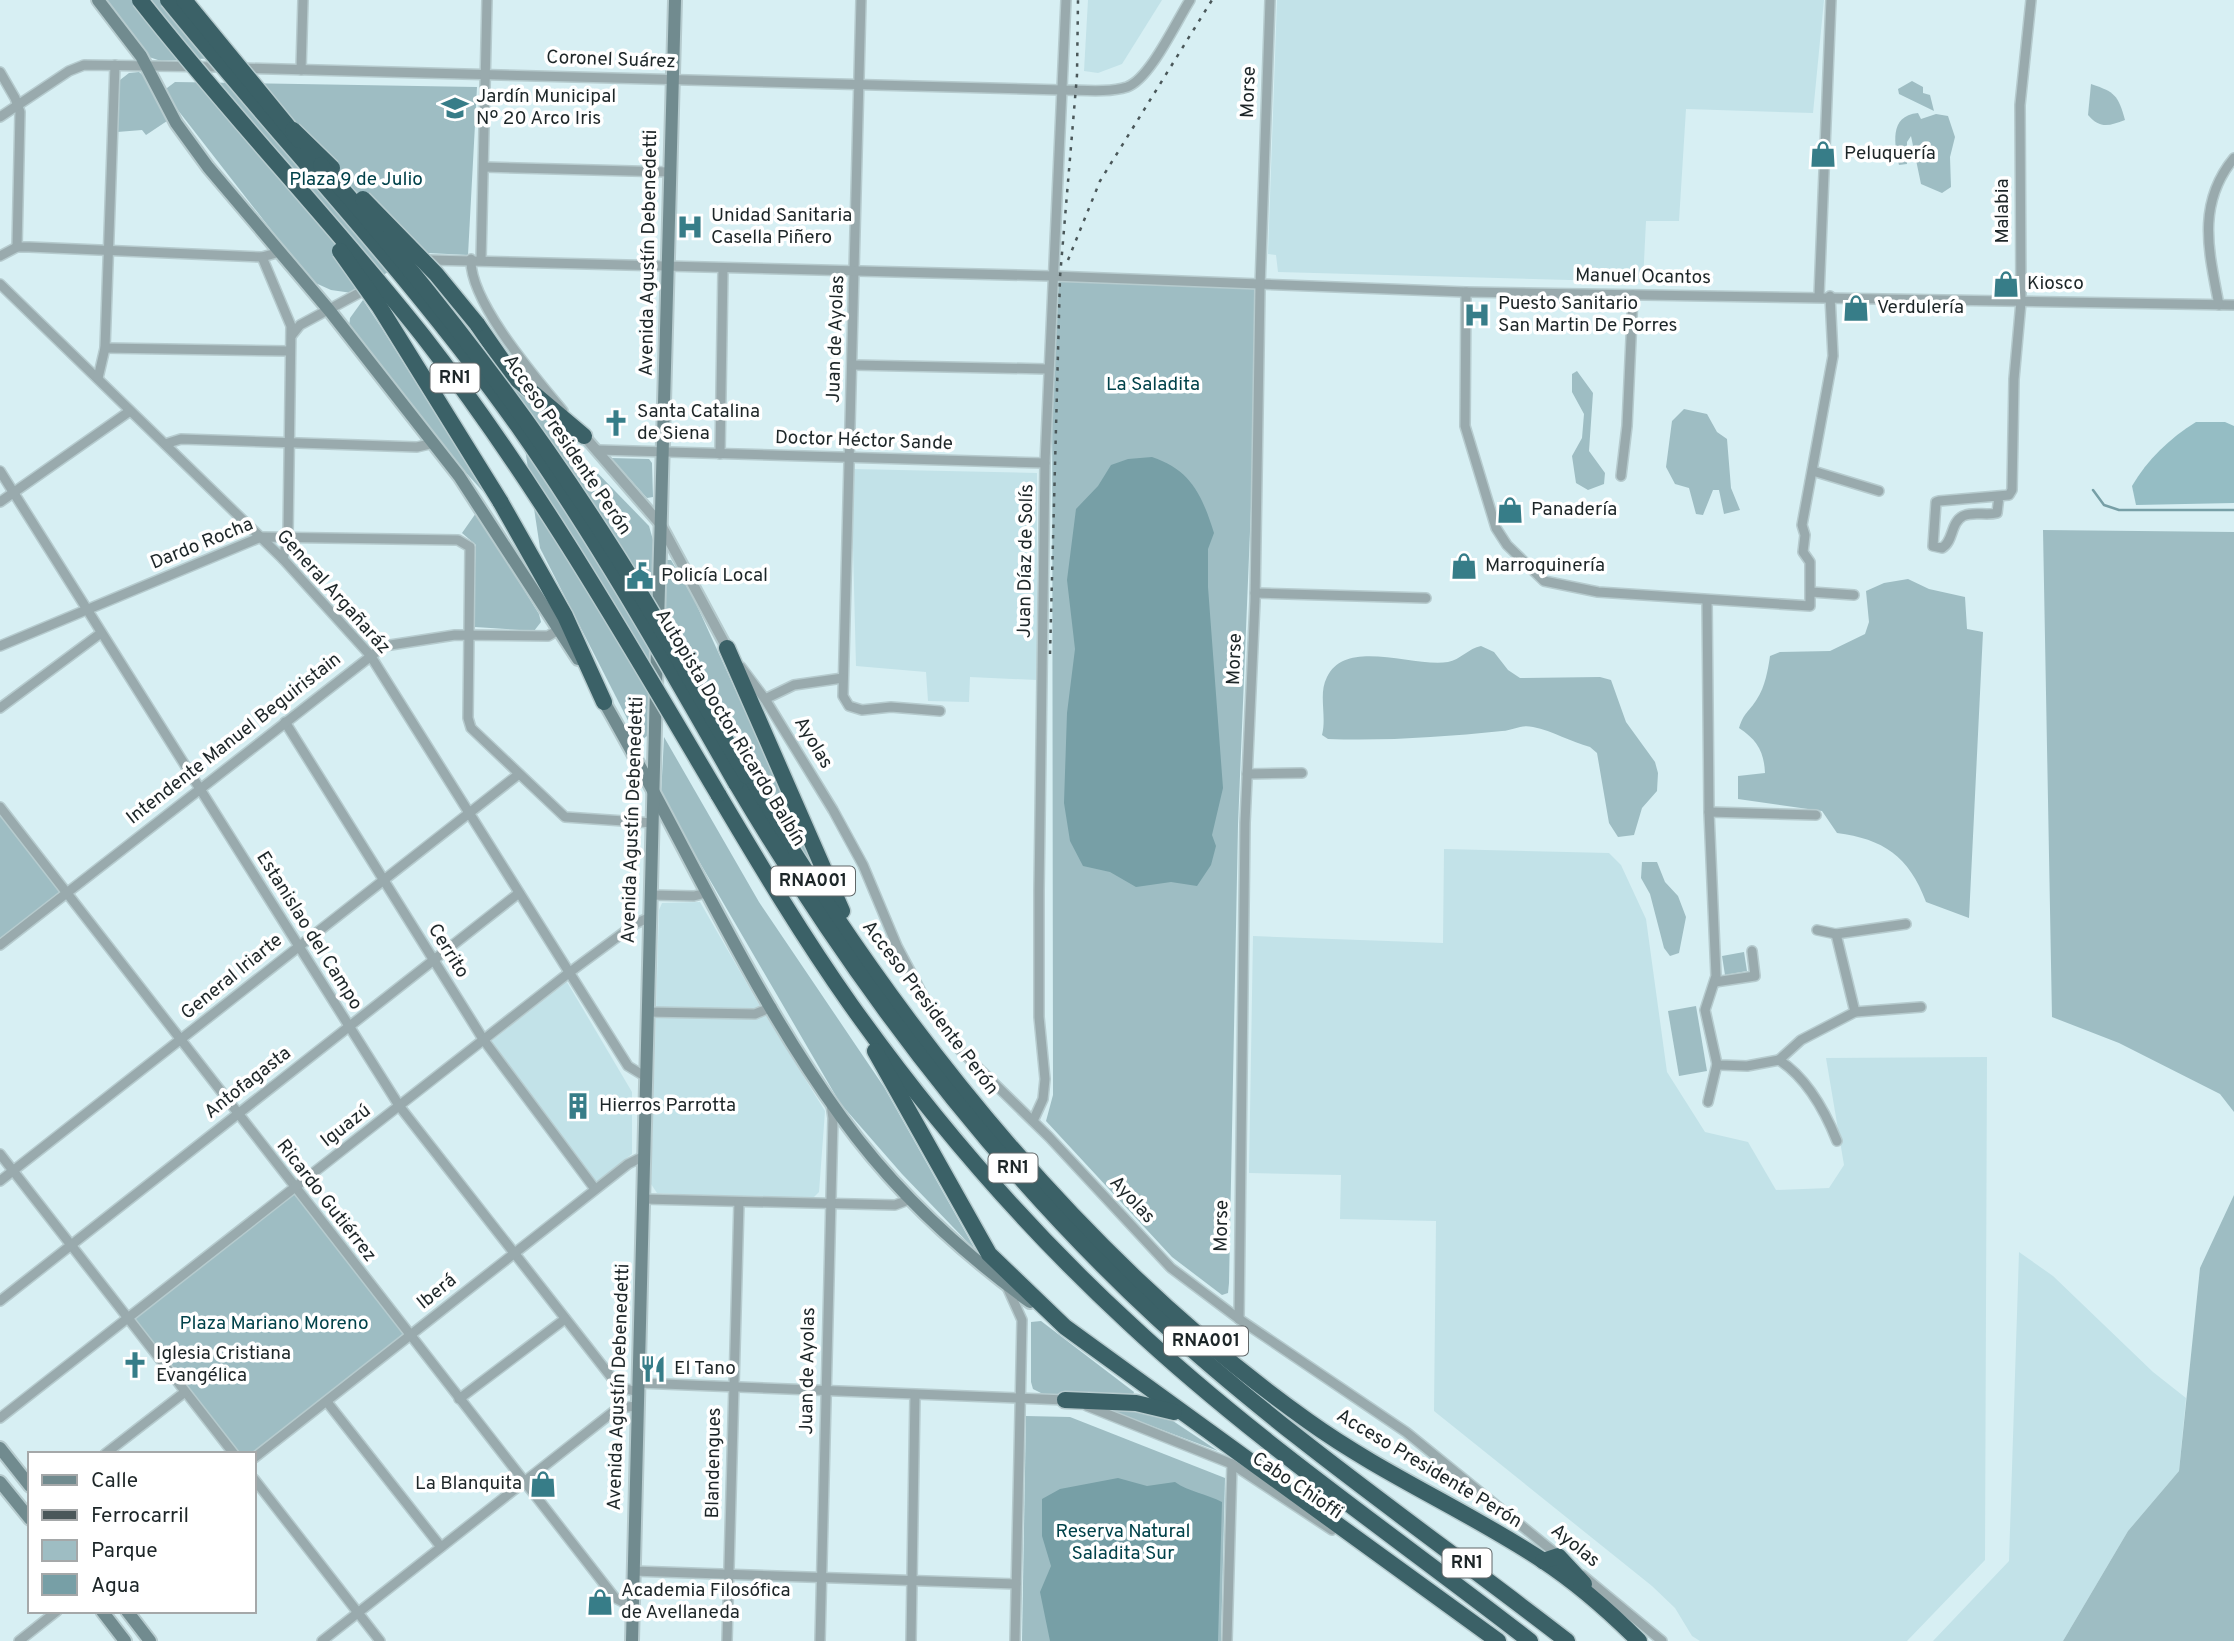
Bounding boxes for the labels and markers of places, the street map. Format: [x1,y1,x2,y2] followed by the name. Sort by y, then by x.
[476,85,616,131] place label: Jardín Municipal Nº 20 Arco Iris
[440,93,470,123] school or university icon: Jardín Municipal Nº 20 Arco Iris
[1808,139,1838,169] shop icon: Peluquería
[1844,142,1936,166] place label: Peluquería
[711,204,852,250] place label: Unidad Sanitaria Casella Piñero
[675,212,705,242] hospital icon: Unidad Sanitaria Casella Piñero
[1991,269,2021,299] shop icon: Kiosco
[2027,272,2084,296] place label: Kiosco
[1498,292,1677,338] place label: Puesto Sanitario San Martin De Porres
[1841,293,1871,323] shop icon: Verdulería
[1877,296,1964,320] place label: Verdulería
[1462,300,1492,330] hospital icon: Puesto Sanitario San Martin De Porres
[637,400,760,446] place label: Santa Catalina de Siena
[601,408,631,438] church icon: Santa Catalina de Siena
[1495,495,1525,525] shop icon: Panadería
[1531,498,1617,522] place label: Panadería
[1449,551,1479,581] shop icon: Marroquinería
[1485,554,1605,578] place label: Marroquinería
[625,561,655,591] public building icon: Policía Local
[661,564,768,588] place label: Policía Local
[563,1091,593,1121] building icon: Hierros Parrotta
[599,1094,736,1118] place label: Hierros Parrotta
[156,1342,291,1388] place label: Iglesia Cristiana Evangélica
[120,1350,150,1380] church icon: Iglesia Cristiana Evangélica
[638,1354,668,1384] restaurant icon: El Tano
[674,1357,736,1381] place label: El Tano
[528,1469,558,1499] shop icon: La Blanquita
[415,1472,522,1496] place label: La Blanquita
[621,1579,790,1625] place label: Academia Filosófica de Avellaneda
[585,1587,615,1617] shop icon: Academia Filosófica de Avellaneda

